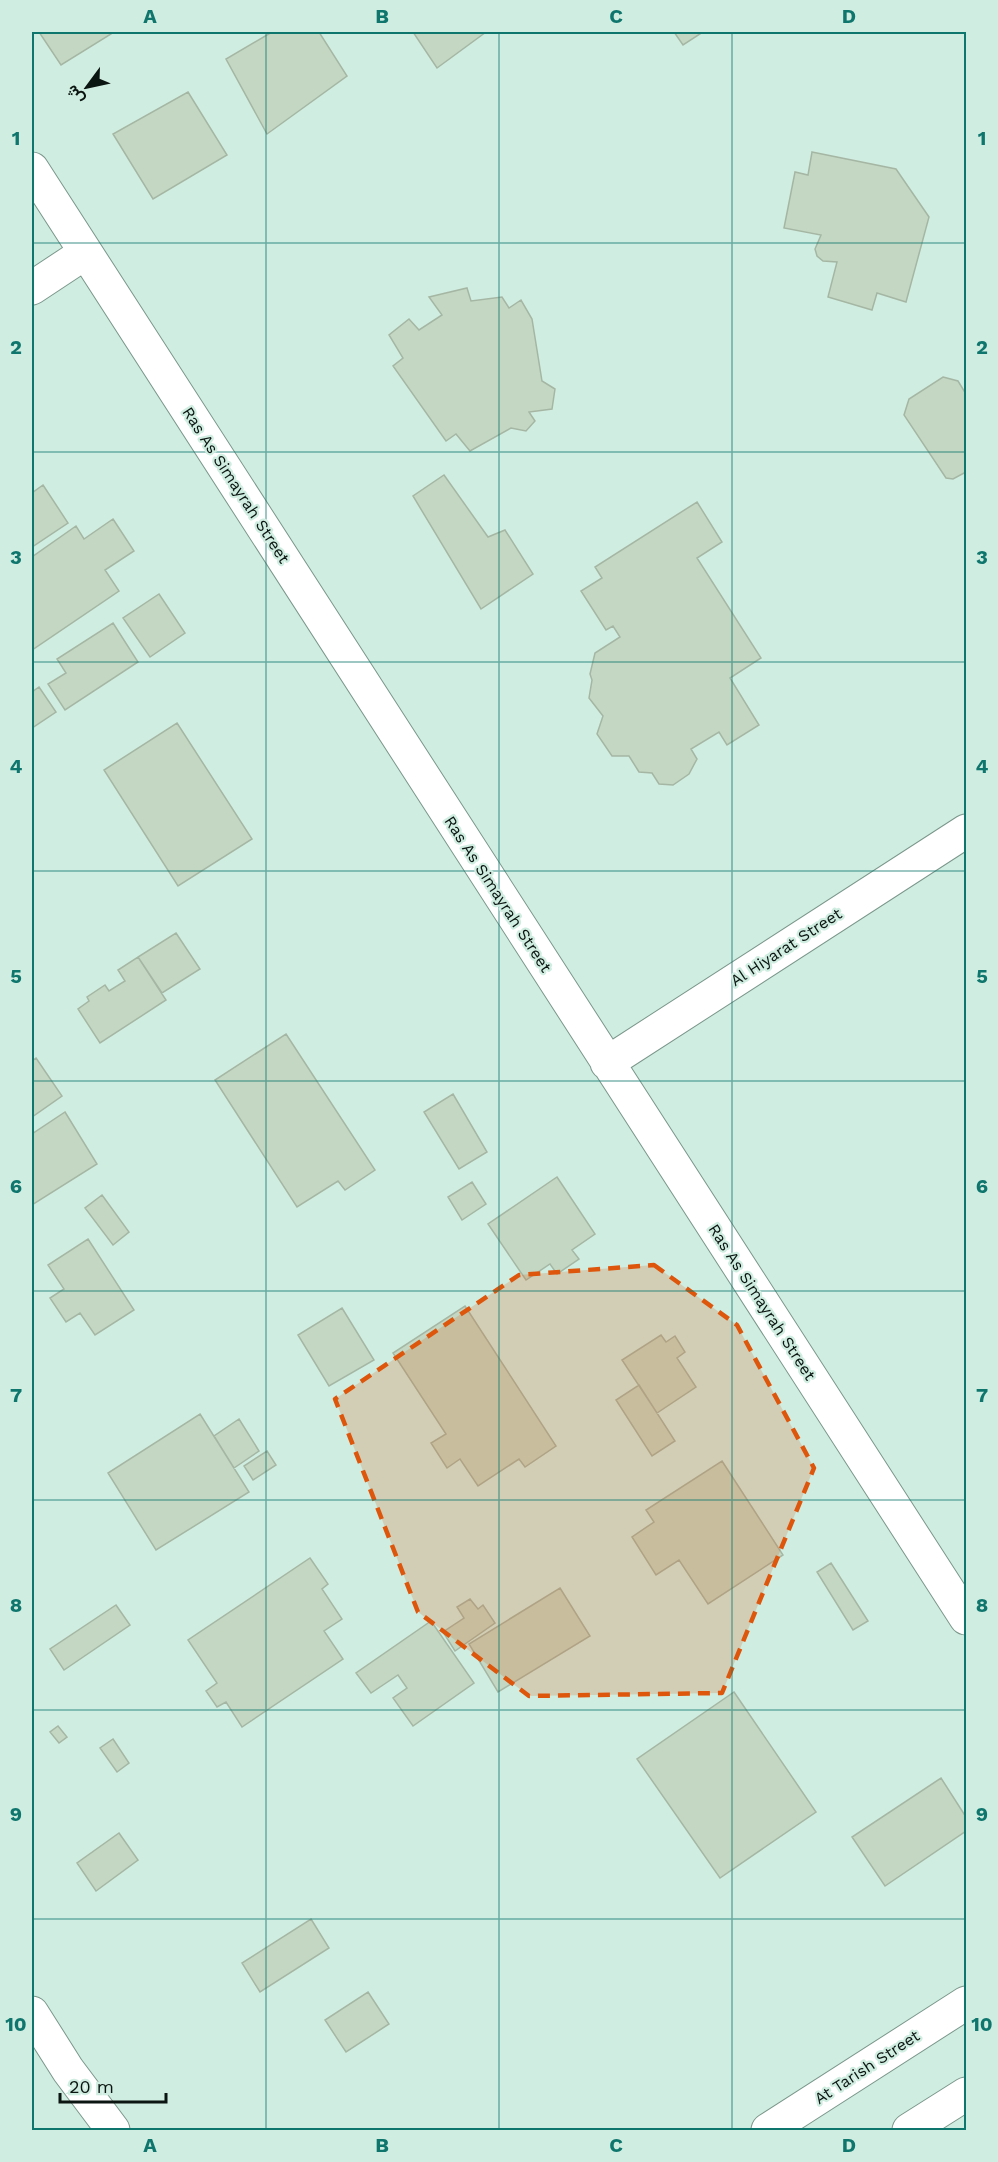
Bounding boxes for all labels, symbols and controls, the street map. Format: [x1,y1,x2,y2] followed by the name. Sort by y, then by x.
[143,4,157,28] text: A
[375,4,389,28] text: B
[609,4,623,28] text: C
[842,4,856,28] text: D
[57,57,117,117] north arrow
[62,82,88,108] text: ش
[12,126,20,150] text: 1
[978,126,986,150] text: 1
[10,335,22,359] text: 2
[976,335,988,359] text: 2
[178,403,294,567] street label: Ras As Simayrah Street
[10,545,22,569] text: 3
[976,545,988,569] text: 3
[10,754,23,778] text: 4
[976,754,989,778] text: 4
[440,812,556,976] street label: Ras As Simayrah Street
[727,904,845,990] street label: Al Hiyarat Street
[10,964,22,988] text: 5
[976,964,988,988] text: 5
[10,1174,22,1198] text: 6
[976,1174,988,1198] text: 6
[704,1220,820,1384] street label: Ras As Simayrah Street
[10,1383,22,1407] text: 7
[976,1383,988,1407] text: 7
[10,1593,22,1617] text: 8
[976,1593,988,1617] text: 8
[10,1802,22,1826] text: 9
[976,1802,988,1826] text: 9
[5,2012,27,2036] text: 10
[971,2012,993,2036] text: 10
[811,2026,923,2108] street label: At Tarish Street
[60,2066,166,2104] scale bar
[69,2076,114,2097] text: 20 m
[143,2133,157,2157] text: A
[375,2133,389,2157] text: B
[609,2133,623,2157] text: C
[842,2133,856,2157] text: D

